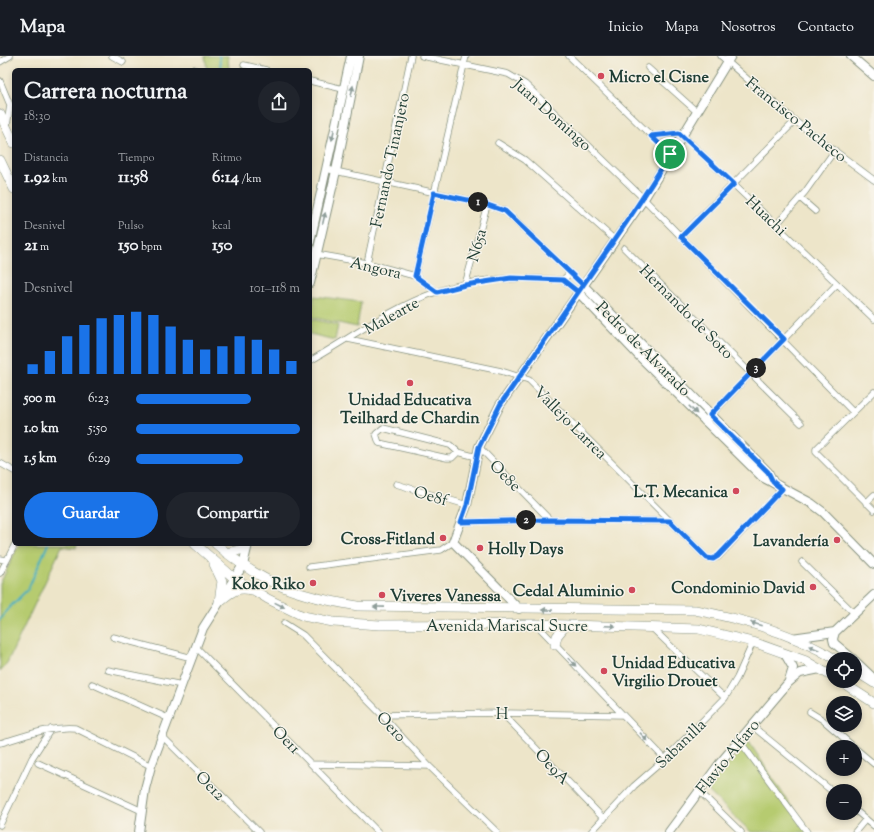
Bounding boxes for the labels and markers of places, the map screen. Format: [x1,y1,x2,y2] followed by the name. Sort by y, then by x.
[609,67,710,90] place label: Micro el Cisne
[596,71,606,81] marker: Micro el Cisne
[653,137,687,171] pin
[468,192,488,212] pin: 1
[746,358,766,378] pin: 3
[405,378,415,388] marker: Unidad Educativa Teilhard de Chardin
[340,390,480,431] place label: Unidad Educativa Teilhard de Chardin
[633,482,729,505] place label: L.T. Mecanica
[731,486,741,496] marker: L.T. Mecanica
[516,510,536,530] pin: 2
[341,529,436,552] place label: Cross-Fitland
[753,531,830,554] place label: Lavandería
[438,533,448,543] marker: Cross-Fitland
[832,535,842,545] marker: Lavandería
[488,539,564,562] place label: Holly Days
[475,543,485,553] marker: Holly Days
[232,574,305,597] place label: Koko Riko
[308,578,318,588] marker: Koko Riko
[671,578,806,601] place label: Condominio David
[513,581,624,604] place label: Cedal Aluminio
[808,582,818,592] marker: Condominio David
[627,585,637,595] marker: Cedal Aluminio
[390,586,502,609] place label: Viveres Vanessa
[377,590,387,600] marker: Viveres Vanessa
[612,653,736,694] place label: Unidad Educativa Virgilio Drouet
[599,666,609,676] marker: Unidad Educativa Virgilio Drouet

